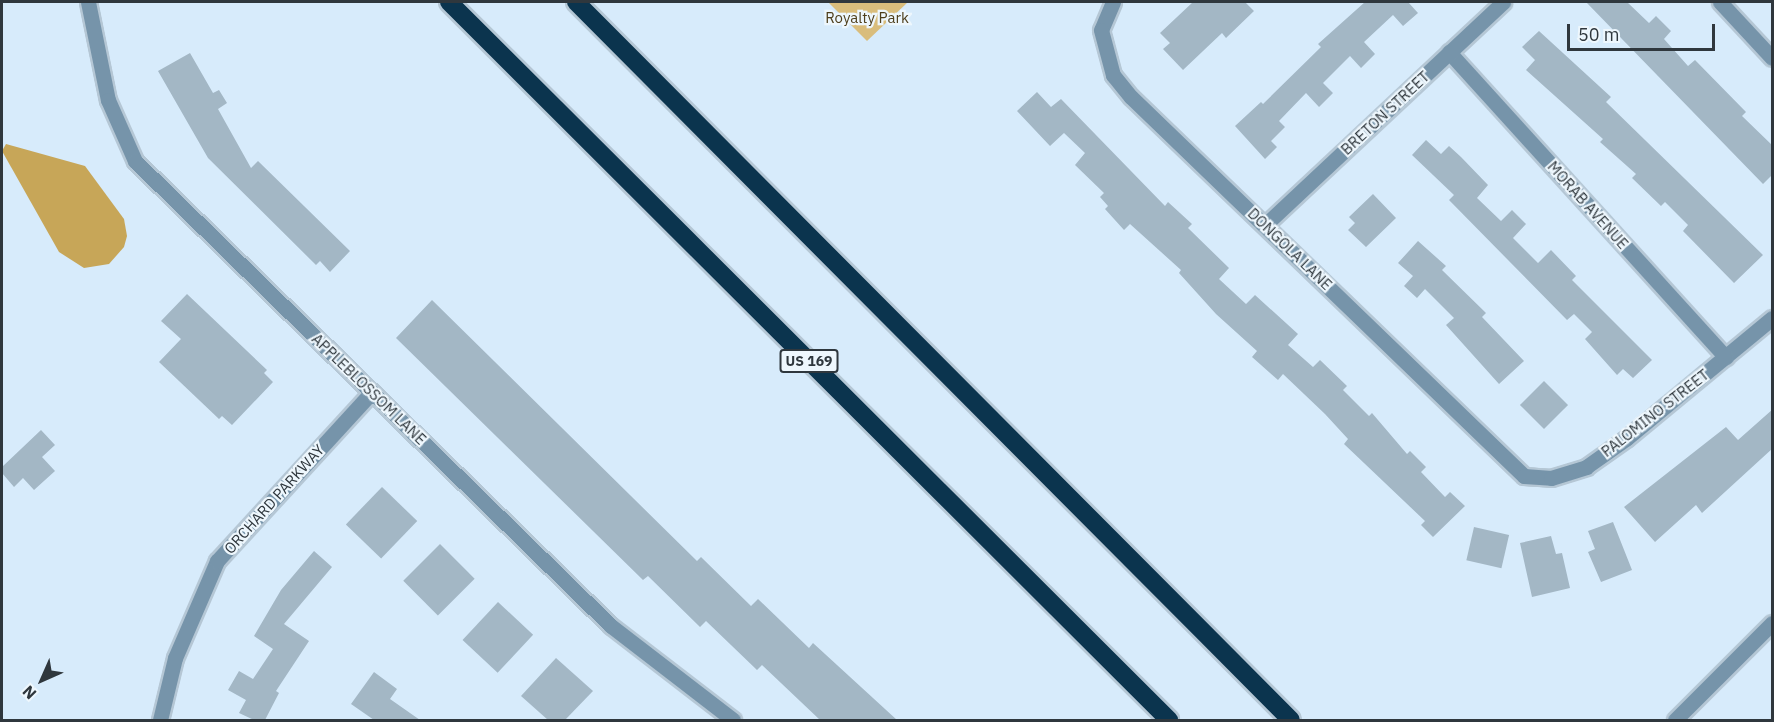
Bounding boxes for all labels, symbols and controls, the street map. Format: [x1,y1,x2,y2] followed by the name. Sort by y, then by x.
[825,9,909,27] park label: Royalty Park
[1570,12,1718,50] scale bar
[1578,23,1620,46] text: 50 m
[1337,68,1433,158] street label: BRETON STREET
[1544,157,1632,253] street label: MORAB AVENUE
[1244,204,1336,294] street label: DONGOLA LANE
[308,330,430,448] street label: APPLEBLOSSOM LANE
[779,350,839,372] road number: US 169
[1598,365,1712,461] street label: PALOMINO STREET
[220,441,328,557] street label: ORCHARD PARKWAY
[12,650,72,710] north arrow
[18,682,40,704] text: N

